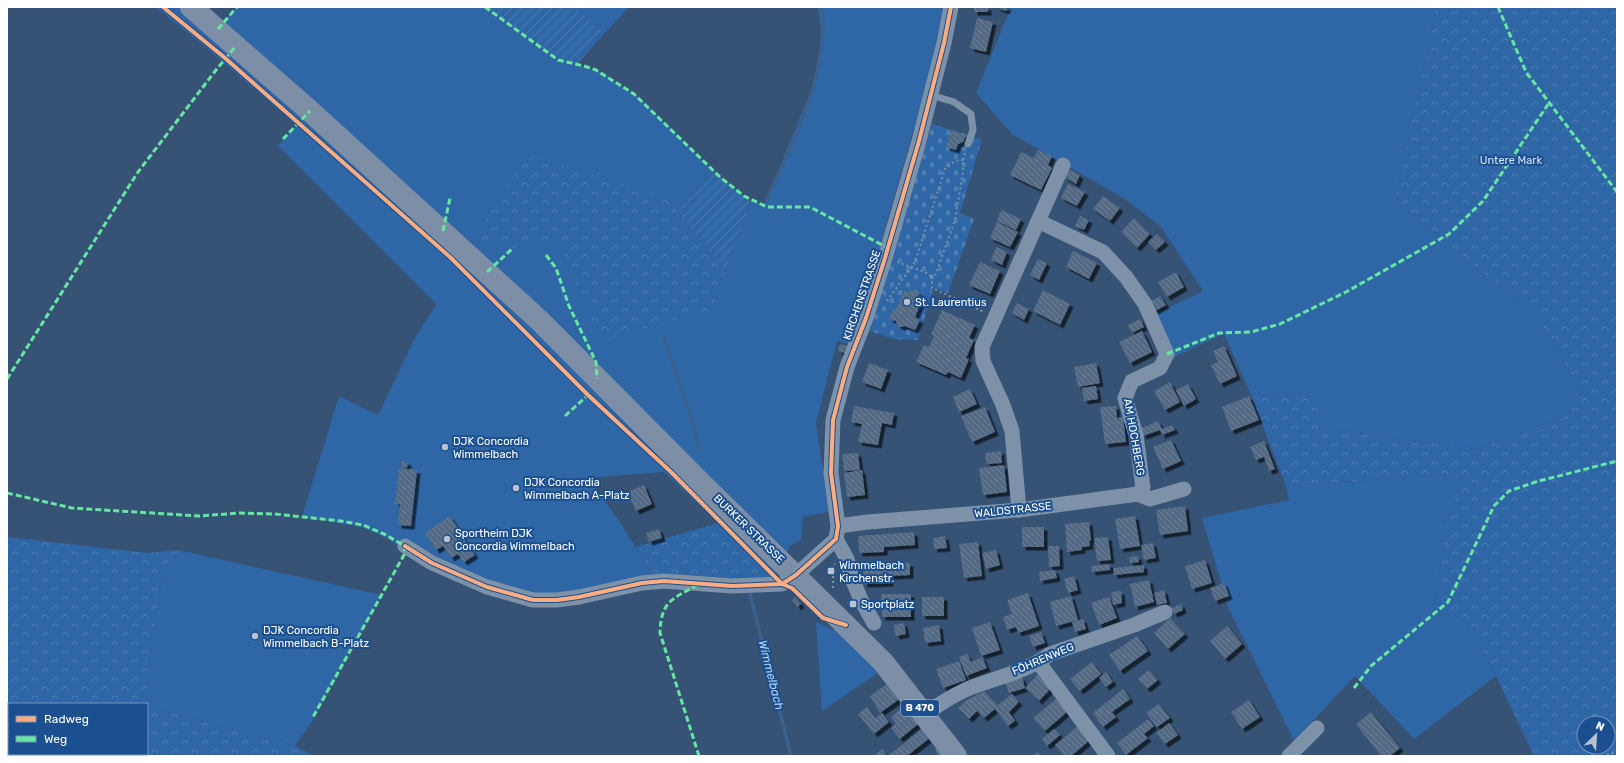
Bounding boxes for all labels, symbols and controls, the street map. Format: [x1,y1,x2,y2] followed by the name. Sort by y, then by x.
[1480,154,1542,167] park label: Untere Mark
[841,248,884,342] street label: KIRCHENSTRASSE
[915,296,987,309] place label: St. Laurentius
[902,297,912,307] marker: St. Laurentius
[1121,397,1147,477] street label: AM HOCHBERG
[453,435,529,461] place label: DJK Concordia Wimmelbach
[440,442,450,452] marker: DJK Concordia Wimmelbach
[524,476,630,502] place label: DJK Concordia Wimmelbach A-Platz
[511,483,521,493] marker: DJK Concordia Wimmelbach A-Platz
[711,492,787,566] street label: BURKER STRASSE
[974,499,1053,521] street label: WALDSTRASSE
[455,527,575,553] place label: Sportheim DJK Concordia Wimmelbach
[442,534,452,544] marker: Sportheim DJK Concordia Wimmelbach
[839,559,904,585] place label: Wimmelbach Kirchenstr.
[826,566,836,576] marker: Wimmelbach Kirchenstr.
[861,598,915,611] place label: Sportplatz
[848,599,858,609] marker: Sportplatz
[263,624,370,650] place label: DJK Concordia Wimmelbach B-Platz
[250,631,260,641] marker: DJK Concordia Wimmelbach B-Platz
[756,639,786,711] water label: Wimmelbach
[1010,640,1076,678] street label: FÖHRENWEG
[901,700,939,716] road number: B 470
[8,703,148,755] legend
[44,712,89,726] text: Radweg
[1576,715,1616,755] north arrow
[1594,719,1606,734] text: N
[44,732,67,746] text: Weg

